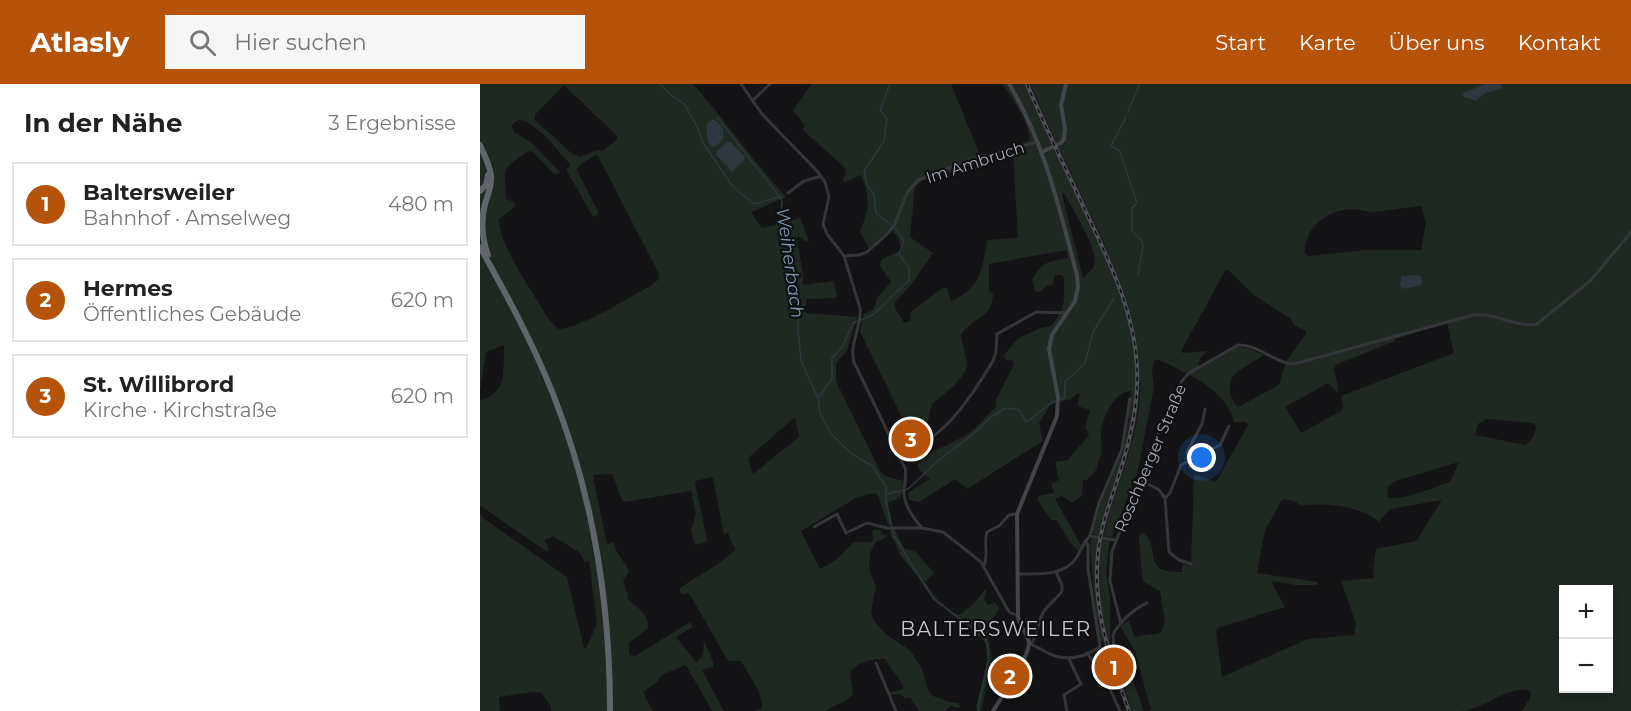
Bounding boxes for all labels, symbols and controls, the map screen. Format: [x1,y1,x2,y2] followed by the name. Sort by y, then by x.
[165,15,585,69] search box
[30,25,129,59] text: Atlasly
[186,26,219,59] icon: search
[234,29,367,56] text: Hier suchen
[1215,30,1266,55] text: Start
[1299,30,1356,55] text: Karte
[1389,30,1485,55] text: Über uns
[1518,30,1601,55] text: Kontakt
[24,107,182,139] text: In der Nähe
[328,111,456,135] text: 3 Ergebnisse
[924,138,1027,187] street label: Im Ambruch
[83,179,235,206] text: Baltersweiler
[42,192,49,216] text: 1
[388,192,454,216] text: 480 m
[83,206,291,230] text: Bahnhof · Amselweg
[771,206,809,320] water label: Weiherbach
[83,275,173,302] text: Hermes
[40,288,51,312] text: 2
[391,288,454,312] text: 620 m
[83,302,301,326] text: Öffentliches Gebäude
[83,371,234,398] text: St. Willibrord
[1111,381,1190,535] street label: Roschberger Straße
[40,384,51,408] text: 3
[391,384,454,408] text: 620 m
[83,398,277,422] text: Kirche · Kirchstraße
[892,416,930,462] pin: 3
[1187,443,1216,472] your location
[1559,585,1613,693] map controls
[1559,585,1613,639] button: +
[900,617,1092,641] district label: BALTERSWEILER
[1559,639,1613,693] button: −
[1094,644,1134,690] pin: 1
[990,654,1030,698] pin: 2

